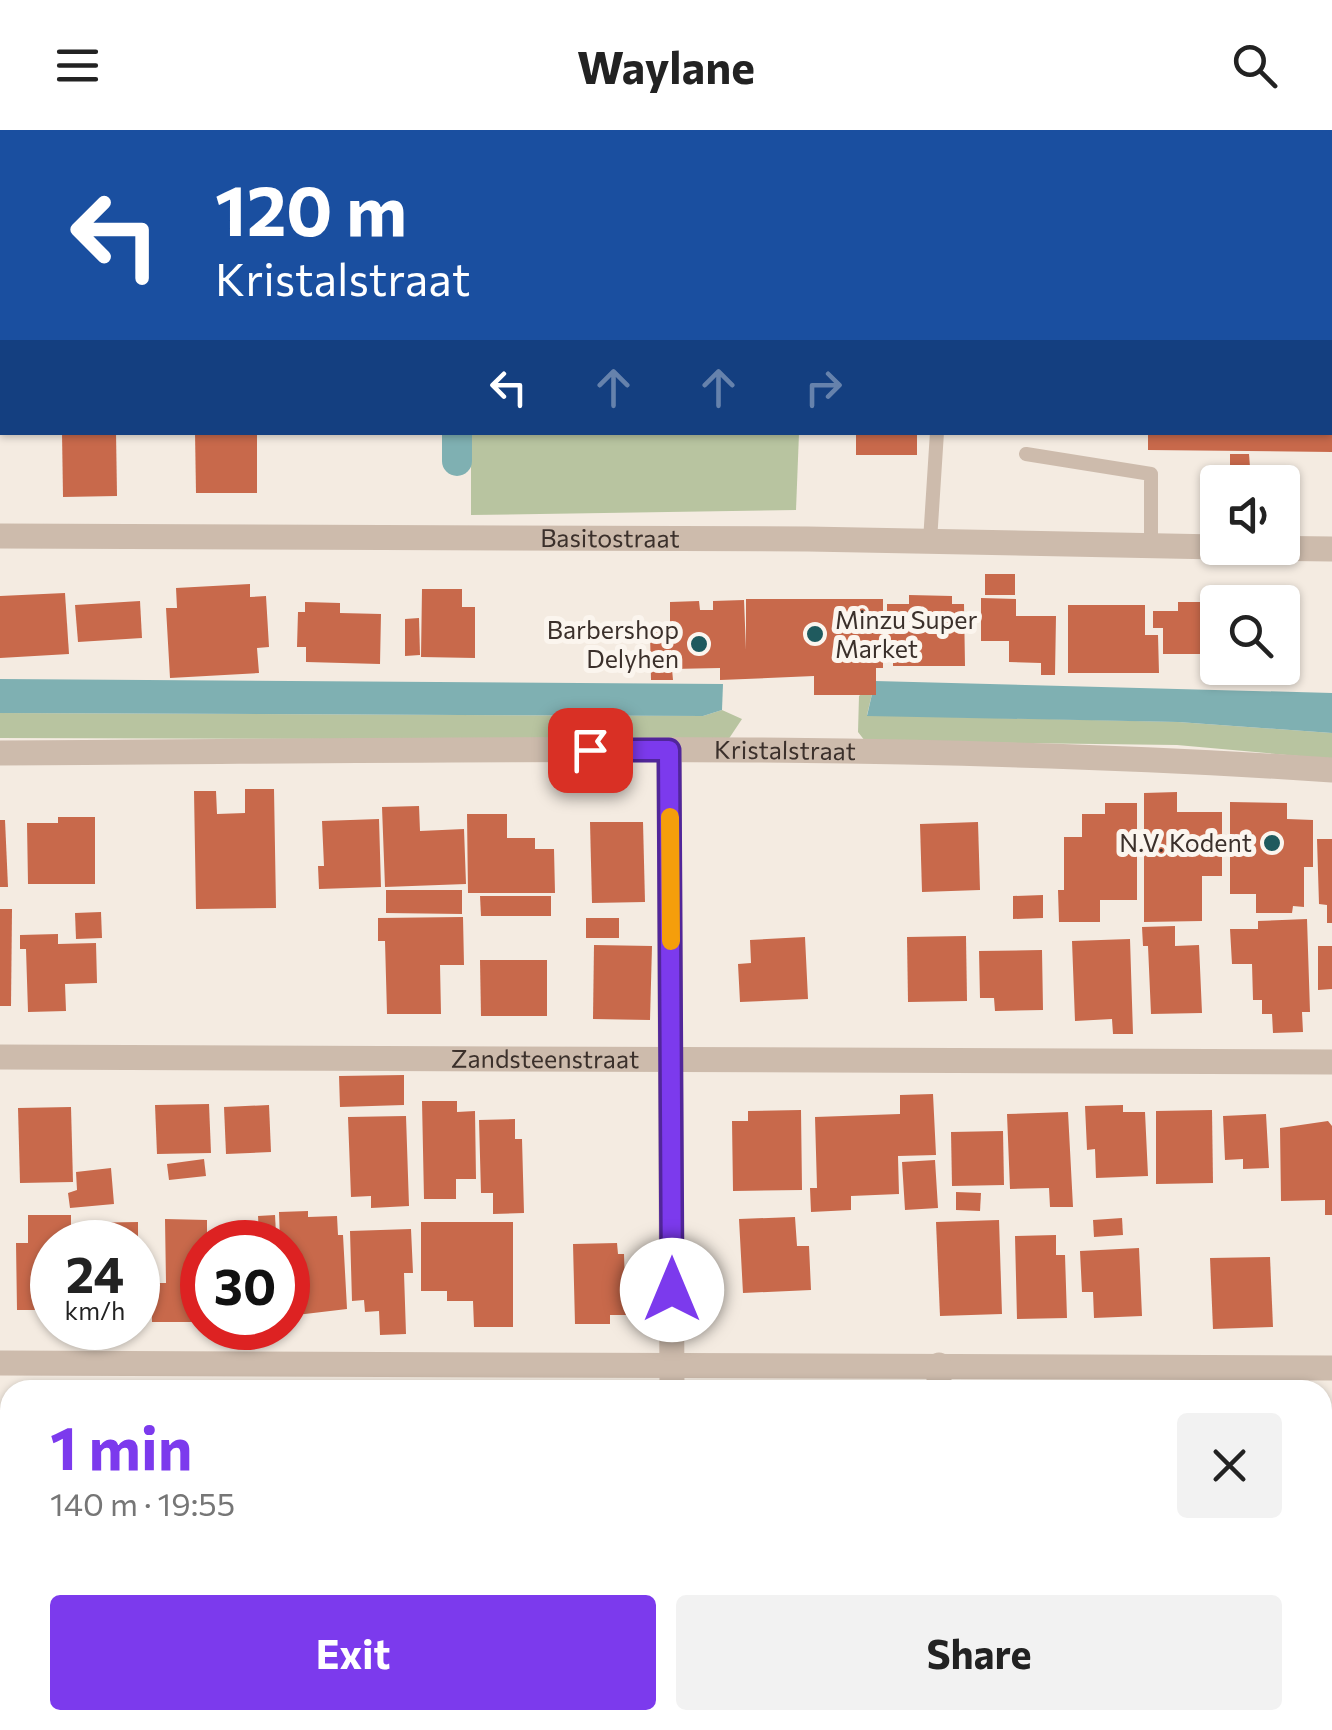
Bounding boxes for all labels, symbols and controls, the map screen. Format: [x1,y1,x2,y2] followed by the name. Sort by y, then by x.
[50,38,105,93] icon: menu
[577,38,755,93] text: Waylane
[1227,38,1282,93] icon: search
[215,165,407,250] text: 120 m
[50,170,180,300] icon: left
[215,250,470,305] text: Kristalstraat
[481,360,536,415] icon: left
[586,360,641,415] icon: ahead
[691,360,746,415] icon: ahead
[796,360,851,415] icon: right
[1200,465,1300,685] map controls
[1200,465,1300,565] button: sound
[540,522,680,553] street label: Basitostraat
[1200,585,1300,685] button: search
[835,604,977,663] place label: Minzu Super Market
[547,614,679,673] place label: Barbershop Delyhen
[804,623,826,645] marker: Minzu Super Market
[688,633,710,655] marker: Barbershop Delyhen
[548,708,633,793] pin
[563,723,618,778] icon: arrive
[714,734,856,765] street label: Kristalstraat
[1119,827,1252,857] place label: N.V. Kodent
[1261,832,1283,854] marker: N.V. Kodent
[451,1043,639,1073] street label: Zandsteenstraat
[180,1220,310,1350] speed limit sign: 30
[620,1238,724,1342] position arrow
[66,1242,124,1303] text: 24
[65,1295,125,1325] text: km/h
[50,1409,192,1482] text: 1 min
[1177,1413,1282,1518] button: close
[50,1483,235,1523] text: 140 m · 19:55
[50,1595,656,1710] button: Exit
[676,1595,1282,1710] button: Share

